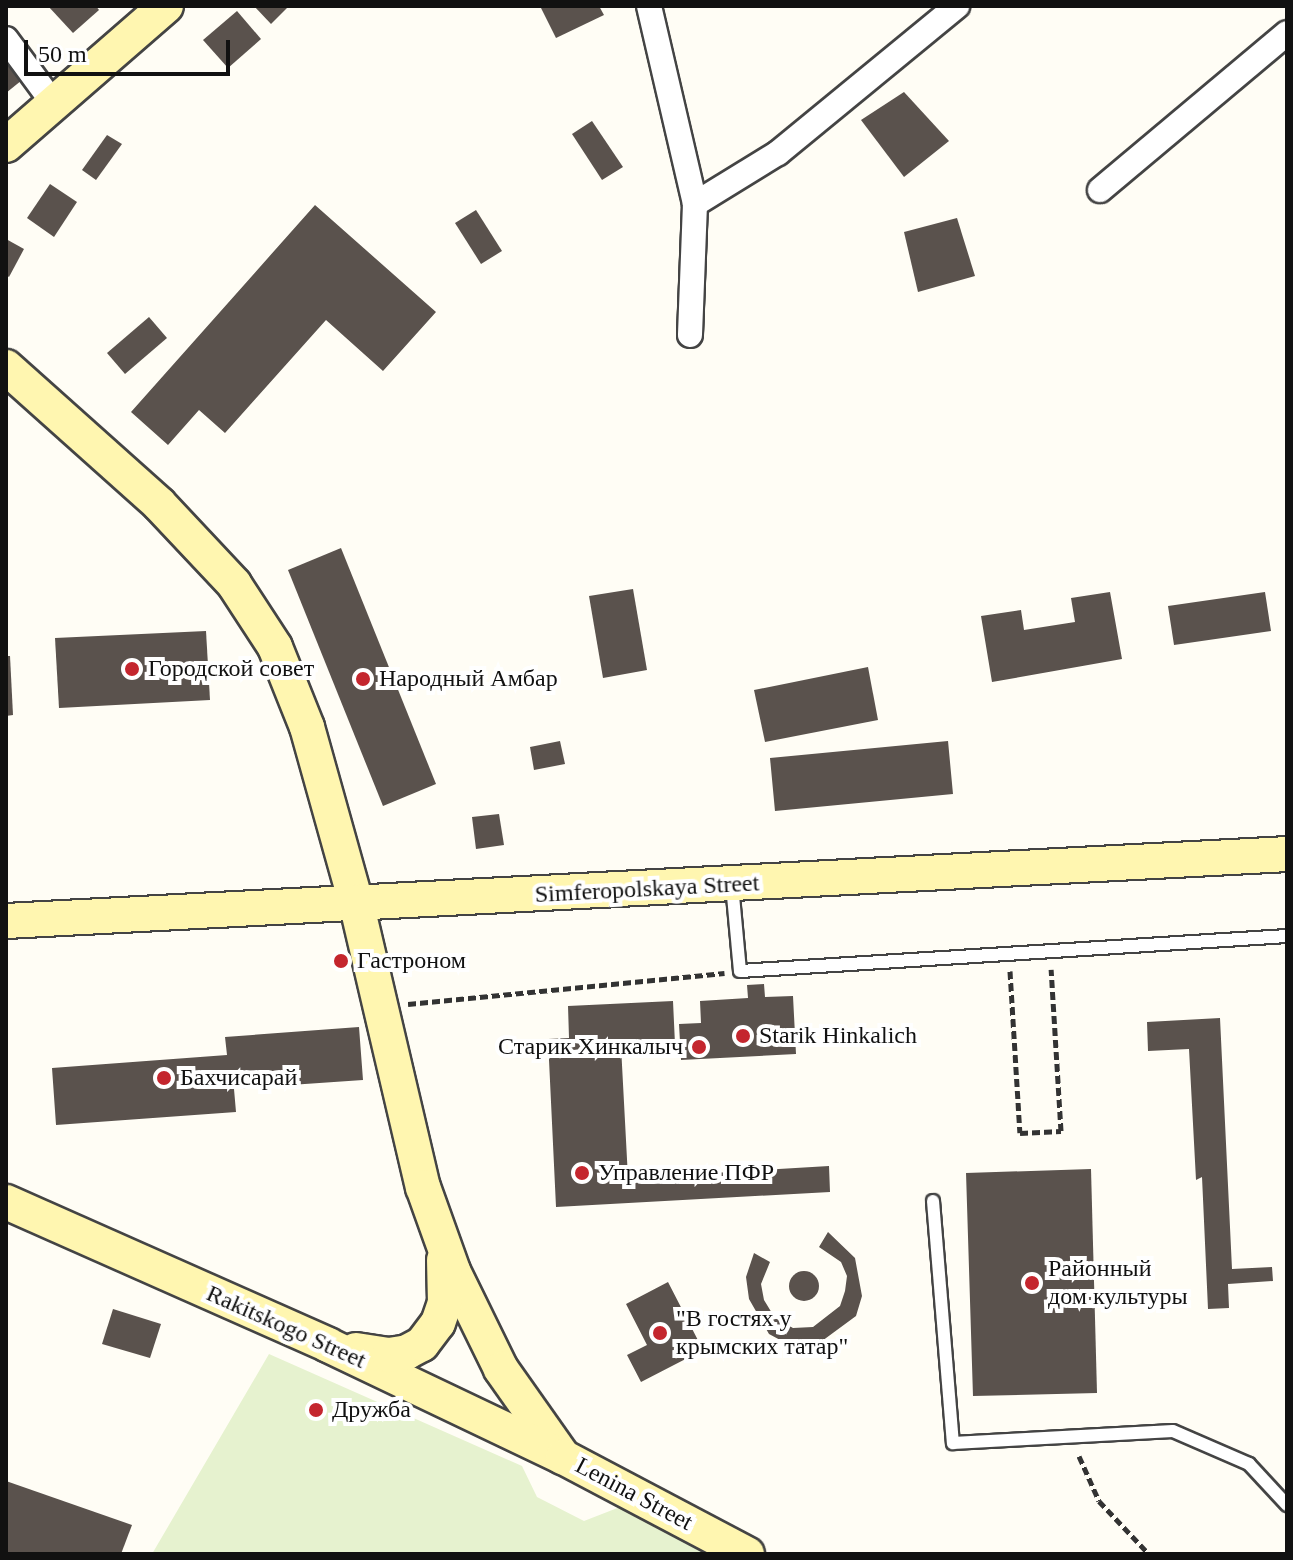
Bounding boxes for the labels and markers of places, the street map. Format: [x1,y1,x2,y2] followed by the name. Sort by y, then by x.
[148,655,314,683] place label: Городской совет
[123,660,141,678] marker: Городской совет
[379,665,558,693] place label: Народный Амбар
[354,670,372,688] marker: Народный Амбар
[357,947,466,975] place label: Гастроном
[332,952,350,970] marker: Гастроном
[759,1022,917,1050] place label: Starik Hinkalich
[734,1027,752,1045] marker: Starik Hinkalich
[498,1033,683,1061] place label: Старик Хинкалыч
[690,1038,708,1056] marker: Старик Хинкалыч
[180,1064,297,1092] place label: Бахчисарай
[155,1069,173,1087] marker: Бахчисарай
[598,1159,774,1187] place label: Управление ПФР
[573,1164,591,1182] marker: Управление ПФР
[1048,1255,1188,1311] place label: Районный дом культуры
[1023,1274,1041,1292] marker: Районный дом культуры
[676,1305,848,1361] place label: "В гостях у крымских татар"
[651,1324,669,1342] marker: "В гостях у крымских татар"
[332,1396,411,1424] place label: Дружба
[307,1401,325,1419] marker: Дружба

